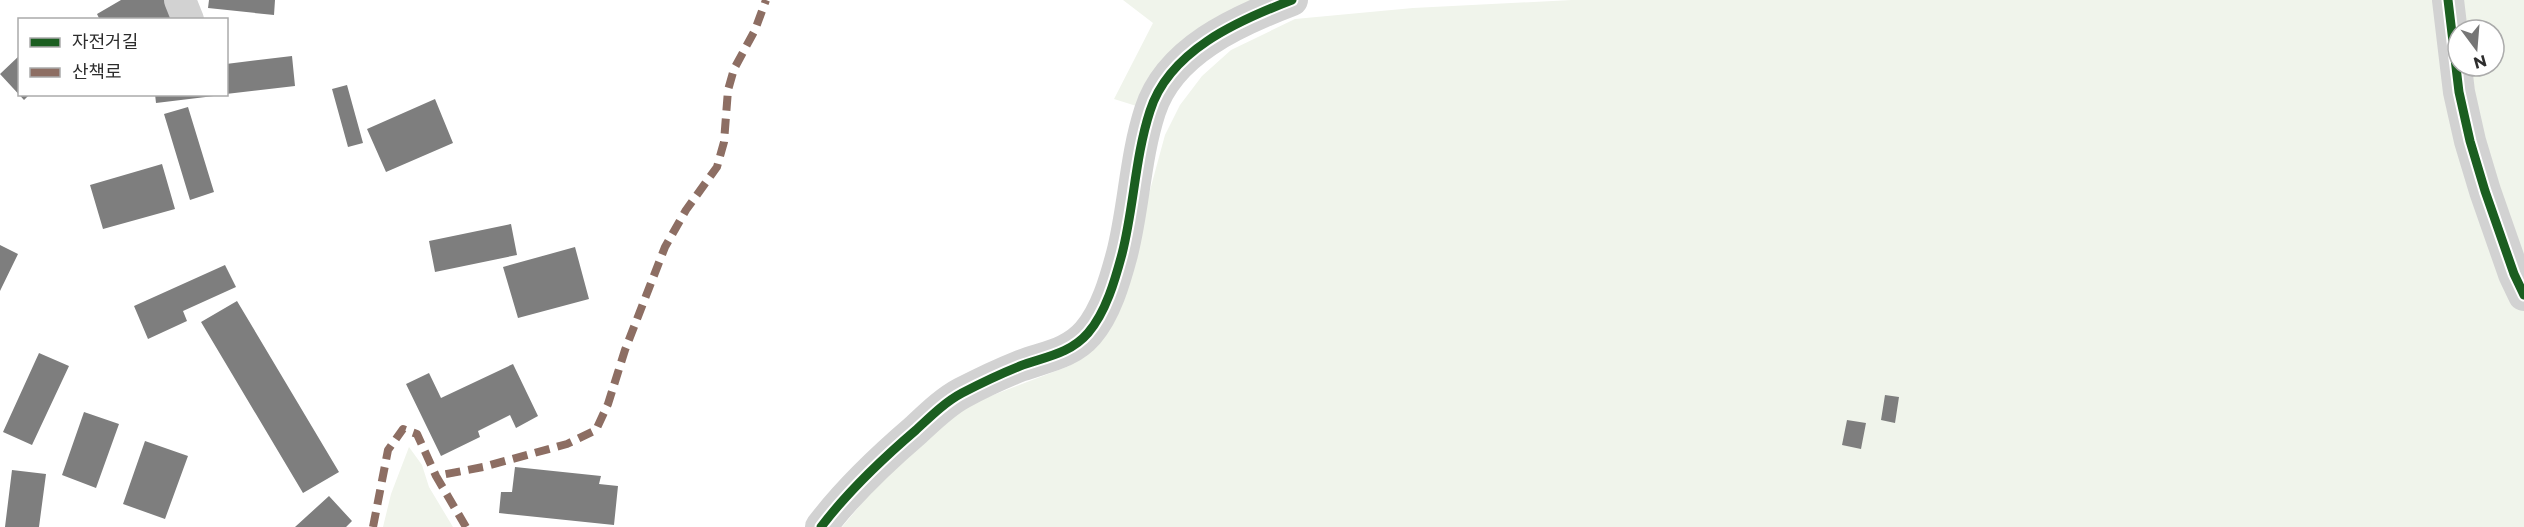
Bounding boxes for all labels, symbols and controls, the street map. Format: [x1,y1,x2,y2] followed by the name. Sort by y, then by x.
[18,18,228,96] legend
[2446,18,2506,78] north arrow
[72,31,138,53] text: 자전거길
[2471,51,2489,73] text: N
[72,61,122,83] text: 산책로

